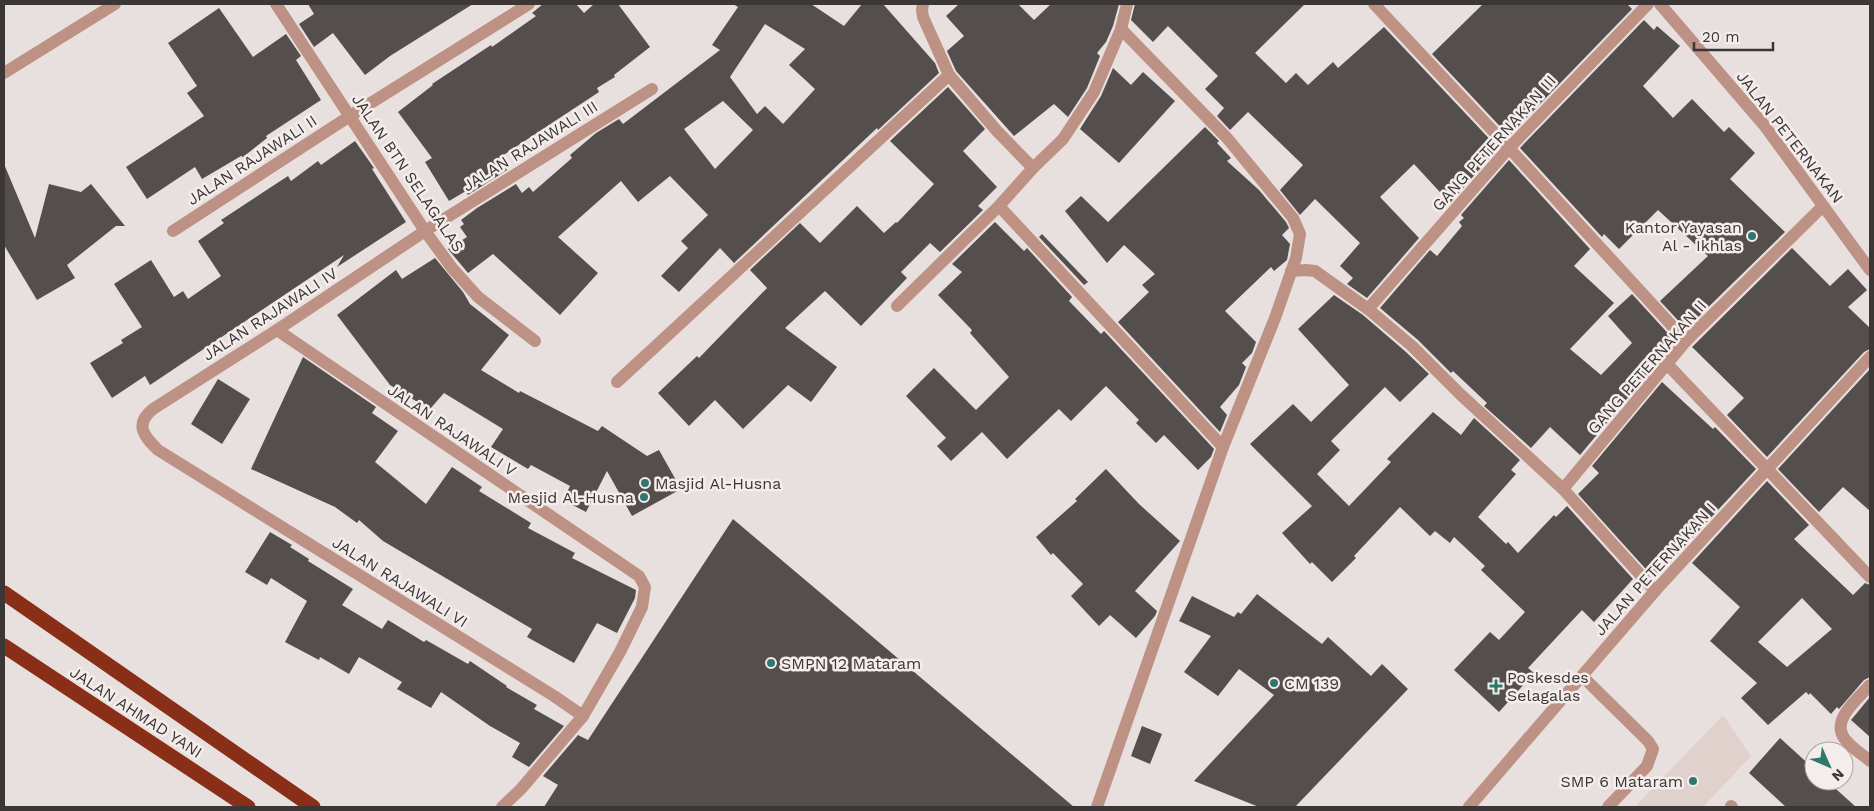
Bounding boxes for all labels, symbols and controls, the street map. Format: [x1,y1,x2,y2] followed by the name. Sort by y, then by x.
[1694,20,1773,52] scale bar
[1702,28,1740,46] text: 20 m
[1733,67,1847,207] street label: JALAN PETERNAKAN
[1428,71,1560,215] street label: GANG PETERNAKAN III
[348,90,468,256] street label: JALAN BTN SELAGALAS
[459,97,601,195] street label: JALAN RAJAWALI III
[184,111,320,209] street label: JALAN RAJAWALI II
[1625,218,1742,255] place label: Kantor Yayasan Al - Ikhlas
[1746,230,1758,242] marker: Kantor Yayasan Al - Ikhlas
[199,263,341,365] street label: JALAN RAJAWALI IV
[1584,296,1710,438] street label: GANG PETERNAKAN II
[384,380,520,480] street label: JALAN RAJAWALI V
[655,474,781,493] place label: Masjid Al-Husna
[639,477,651,489] marker: Masjid Al-Husna
[508,488,634,507] place label: Mesjid Al-Husna
[638,491,650,503] marker: Mesjid Al-Husna
[1590,499,1720,639] street label: JALAN PETERNAKAN I
[329,533,471,631] street label: JALAN RAJAWALI VI
[781,654,921,673] place label: SMPN 12 Mataram
[765,657,777,669] marker: SMPN 12 Mataram
[66,662,206,762] street label: JALAN AHMAD YANI
[1507,668,1589,705] place label: Poskesdes Selagalas
[1284,674,1339,693] place label: CM 139
[1268,677,1280,689] marker: CM 139
[1489,679,1503,693] marker: Poskesdes Selagalas
[1804,741,1854,791] north arrow
[1829,766,1848,785] text: N
[1560,772,1683,791] place label: SMP 6 Mataram
[1687,775,1699,787] marker: SMP 6 Mataram

